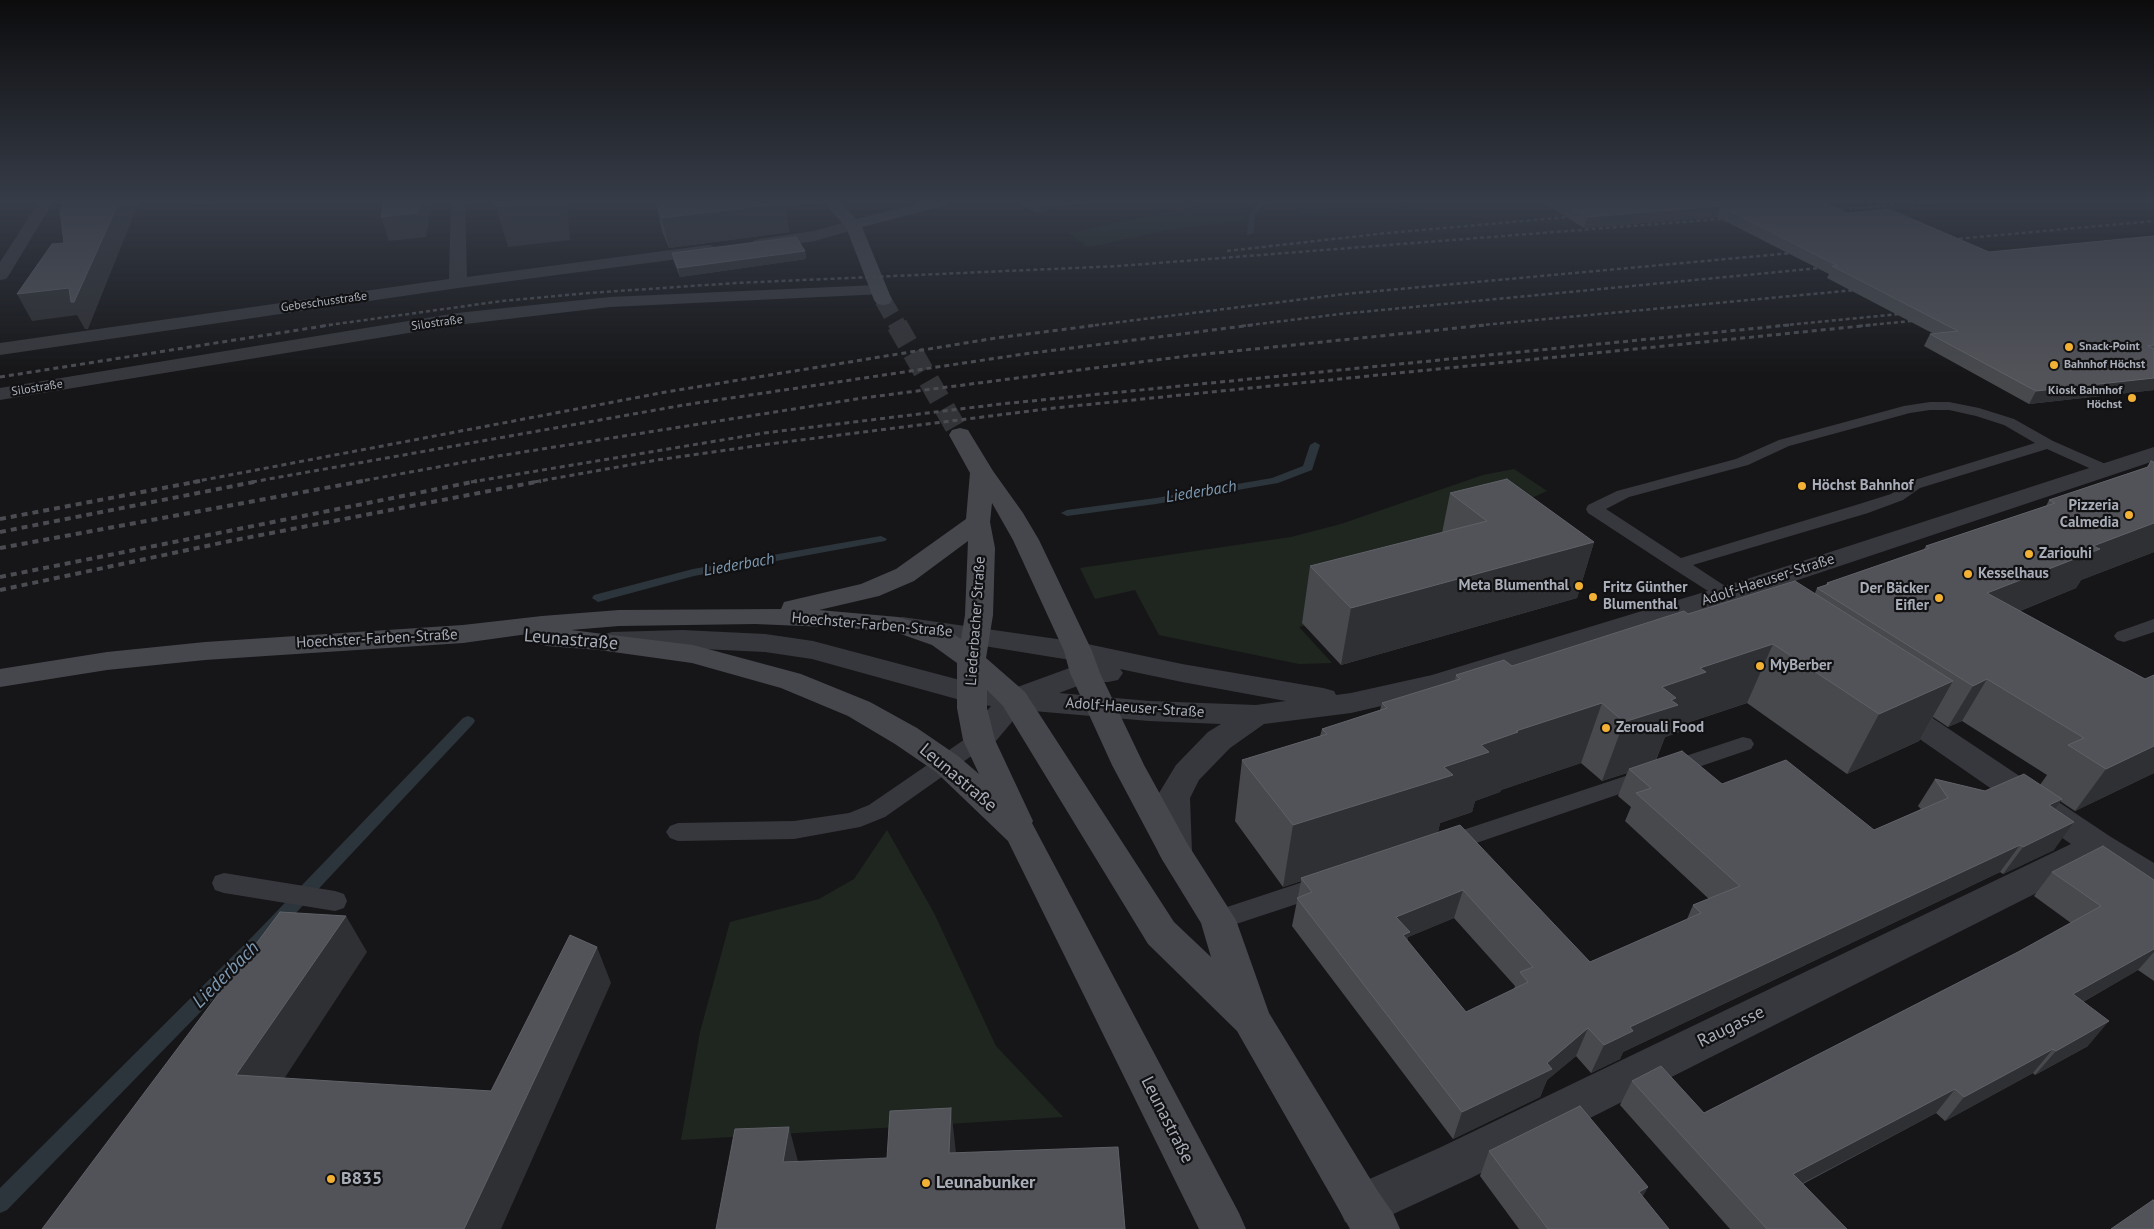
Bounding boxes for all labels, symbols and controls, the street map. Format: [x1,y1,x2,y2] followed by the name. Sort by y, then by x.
[280,289,368,315] street label: Gebeschusstraße
[410,312,464,334] street label: Silostraße
[2079,340,2140,354] place label: Snack-Point
[2063,341,2075,353] marker: Snack-Point
[2064,358,2145,372] place label: Bahnhof Höchst
[2048,359,2060,371] marker: Bahnhof Höchst
[10,377,64,399] street label: Silostraße
[2048,384,2122,412] place label: Kiosk Bahnhof Höchst
[2126,392,2138,404] marker: Kiosk Bahnhof Höchst
[1164,477,1238,507] water label: Liederbach
[1812,477,1913,495] place label: Höchst Bahnhof
[1796,480,1808,492] marker: Höchst Bahnhof
[2060,497,2119,532] place label: Pizzeria Calmedia
[2123,509,2135,521] marker: Pizzeria Calmedia
[2039,545,2092,563] place label: Zariouhi
[2023,548,2035,560] marker: Zariouhi
[702,549,776,581] water label: Liederbach
[1699,550,1837,610] street label: Adolf-Haeuser-Straße
[963,556,989,686] street label: Liederbacher Straße
[1978,565,2049,583] place label: Kesselhaus
[1962,568,1974,580] marker: Kesselhaus
[1458,577,1569,595] place label: Meta Blumenthal
[1603,579,1687,614] place label: Fritz Günther Blumenthal
[1573,580,1585,592] marker: Meta Blumenthal
[1860,580,1929,615] place label: Der Bäcker Eifler
[1587,591,1599,603] marker: Fritz Günther Blumenthal
[1933,592,1945,604] marker: Der Bäcker Eifler
[791,609,953,641] street label: Hoechster-Farben-Straße
[523,625,619,655] street label: Leunastraße
[296,626,458,652] street label: Hoechster-Farben-Straße
[1770,657,1832,675] place label: MyBerber
[1754,660,1766,672] marker: MyBerber
[1065,694,1205,722] street label: Adolf-Haeuser-Straße
[1616,719,1704,737] place label: Zerouali Food
[1600,722,1612,734] marker: Zerouali Food
[915,739,1001,817] street label: Leunastraße
[188,937,264,1013] water label: Liederbach
[1694,1001,1768,1053] street label: Raugasse
[1136,1073,1198,1167] street label: Leunastraße
[341,1168,382,1190] place label: B835
[936,1172,1035,1194] place label: Leunabunker
[325,1173,337,1185] marker: B835
[920,1177,932,1189] marker: Leunabunker

